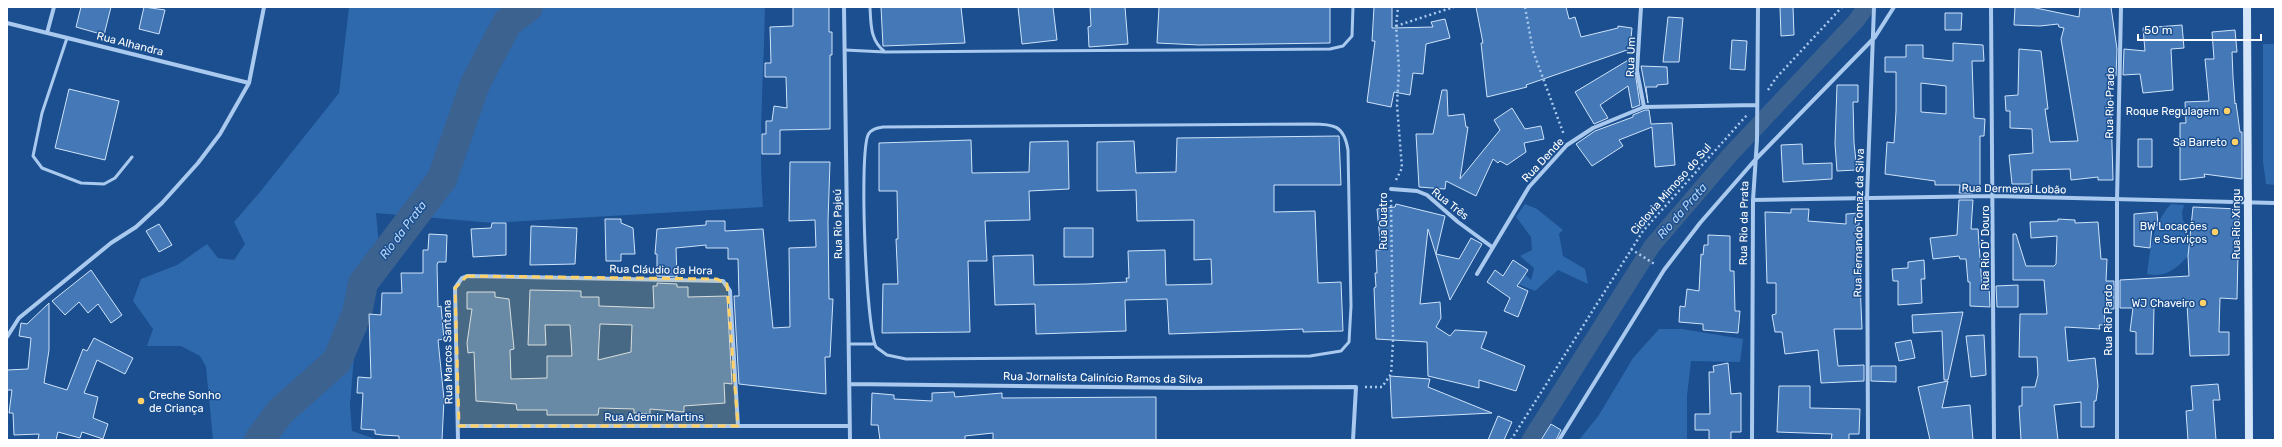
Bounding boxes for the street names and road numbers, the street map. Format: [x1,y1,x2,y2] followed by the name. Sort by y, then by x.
[95,29,165,59] street label: Rua Alhandra
[1624,37,1638,77] street label: Rua Um
[2103,67,2117,139] street label: Rua Rio Prado
[1519,135,1567,185] street label: Rua Dende
[1628,141,1714,237] street label: Ciclovia Mimoso do Sul
[1851,148,1867,298] street label: Rua Fernando Tomaz da Silva
[1737,181,1751,265] street label: Rua Rio da Prata
[1961,182,2067,196] street label: Rua Dermeval Lobão
[1429,185,1471,223] street label: Rua Três
[831,189,845,259] street label: Rua Rio Pajeú
[2230,189,2243,259] street label: Rua Rio Xingu
[1377,192,1390,250] street label: Rua Quatro
[1979,205,1992,291] street label: Rua Rio D' Douro
[609,263,713,277] street label: Rua Cláudio da Hora
[2102,284,2115,356] street label: Rua Rio Pardo
[441,300,455,404] street label: Rua Marcos Santana
[1003,370,1203,386] street label: Rua Jornalista Calinício Ramos da Silva
[604,411,704,424] street label: Rua Ademir Martins

